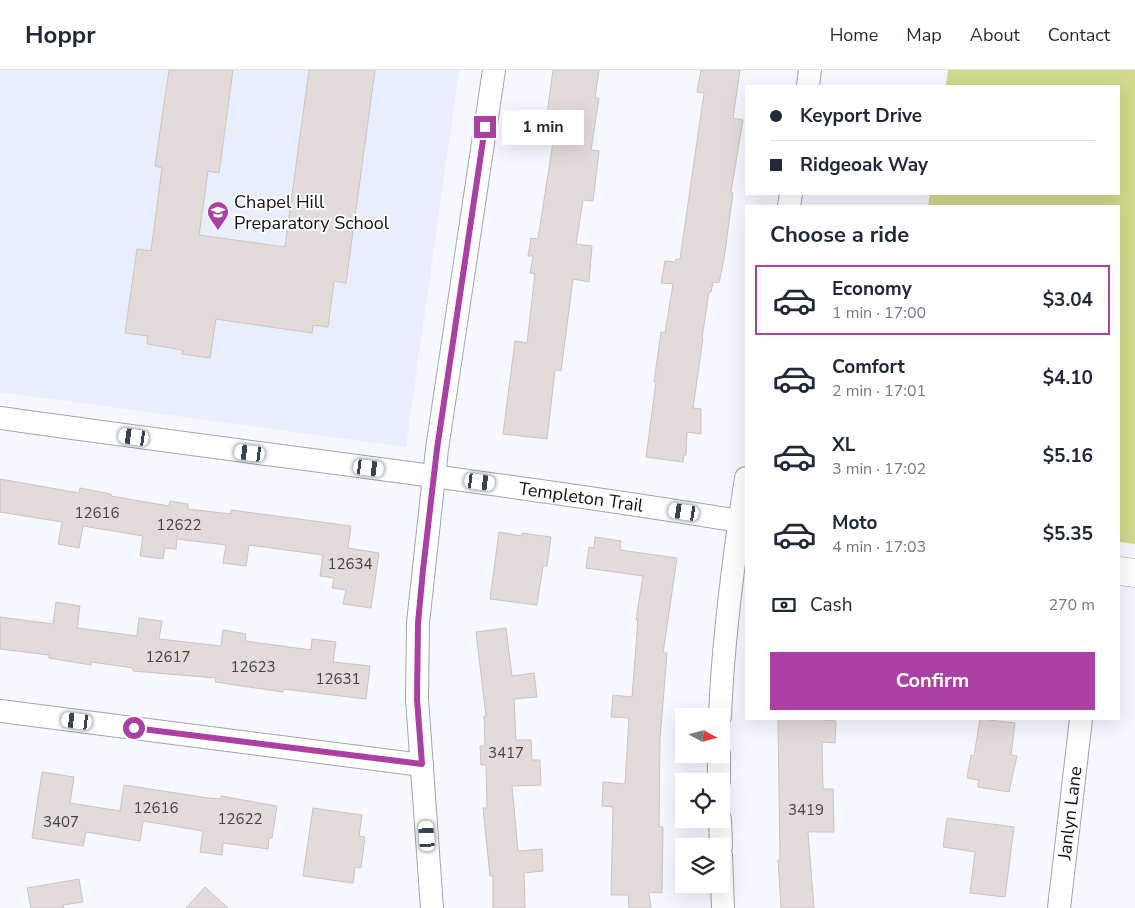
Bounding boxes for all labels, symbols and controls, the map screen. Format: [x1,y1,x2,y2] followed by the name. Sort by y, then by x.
[25,19,96,51] text: Hoppr
[830,23,878,47] text: Home
[906,23,942,47] text: Map
[970,23,1020,47] text: About
[1048,23,1110,47] text: Contact
[800,103,922,129] text: Keyport Drive
[502,110,585,144] callout: 1 min
[474,116,496,138] route end
[522,116,564,138] text: 1 min
[800,152,928,178] text: Ridgeoak Way
[234,190,390,235] place label: Chapel Hill Preparatory School
[206,200,230,231] school or university icon: Chapel Hill Preparatory School
[770,220,909,250] text: Choose a ride
[832,276,912,302] text: Economy
[772,278,817,323] icon: car
[1043,287,1093,313] text: $3.04
[832,302,926,324] text: 1 min · 17:00
[832,354,905,380] text: Comfort
[772,356,817,401] icon: car
[1043,365,1093,391] text: $4.10
[832,380,926,402] text: 2 min · 17:01
[118,427,149,447] car
[832,432,855,458] text: XL
[772,434,817,479] icon: car
[1043,443,1093,469] text: $5.16
[234,444,265,462] car
[832,458,926,480] text: 3 min · 17:02
[353,459,384,477] car
[464,473,495,491] car
[517,476,646,518] street label: Templeton Trail
[668,502,699,522] car
[74,503,120,523] house number: 12616
[832,510,878,536] text: Moto
[772,512,817,557] icon: car
[156,515,202,535] house number: 12622
[1043,521,1093,547] text: $5.35
[832,536,926,558] text: 4 min · 17:03
[327,554,373,574] house number: 12634
[770,591,798,619] icon: cash
[810,592,852,618] text: Cash
[1048,594,1095,616] text: 270 m
[145,647,191,667] house number: 12617
[770,652,1095,710] button: Confirm
[230,657,276,677] house number: 12623
[315,669,361,689] house number: 12631
[675,708,730,762] north arrow
[675,708,730,893] map controls
[61,712,92,730] car
[123,717,145,739] route start
[488,743,524,763] house number: 3417
[1052,765,1088,862] street label: Janlyn Lane
[675,773,730,828] button: locate
[133,798,179,818] house number: 12616
[788,800,824,820] house number: 3419
[217,809,263,829] house number: 12622
[43,812,79,832] house number: 3407
[418,821,435,851] car
[675,838,730,893] button: layers

